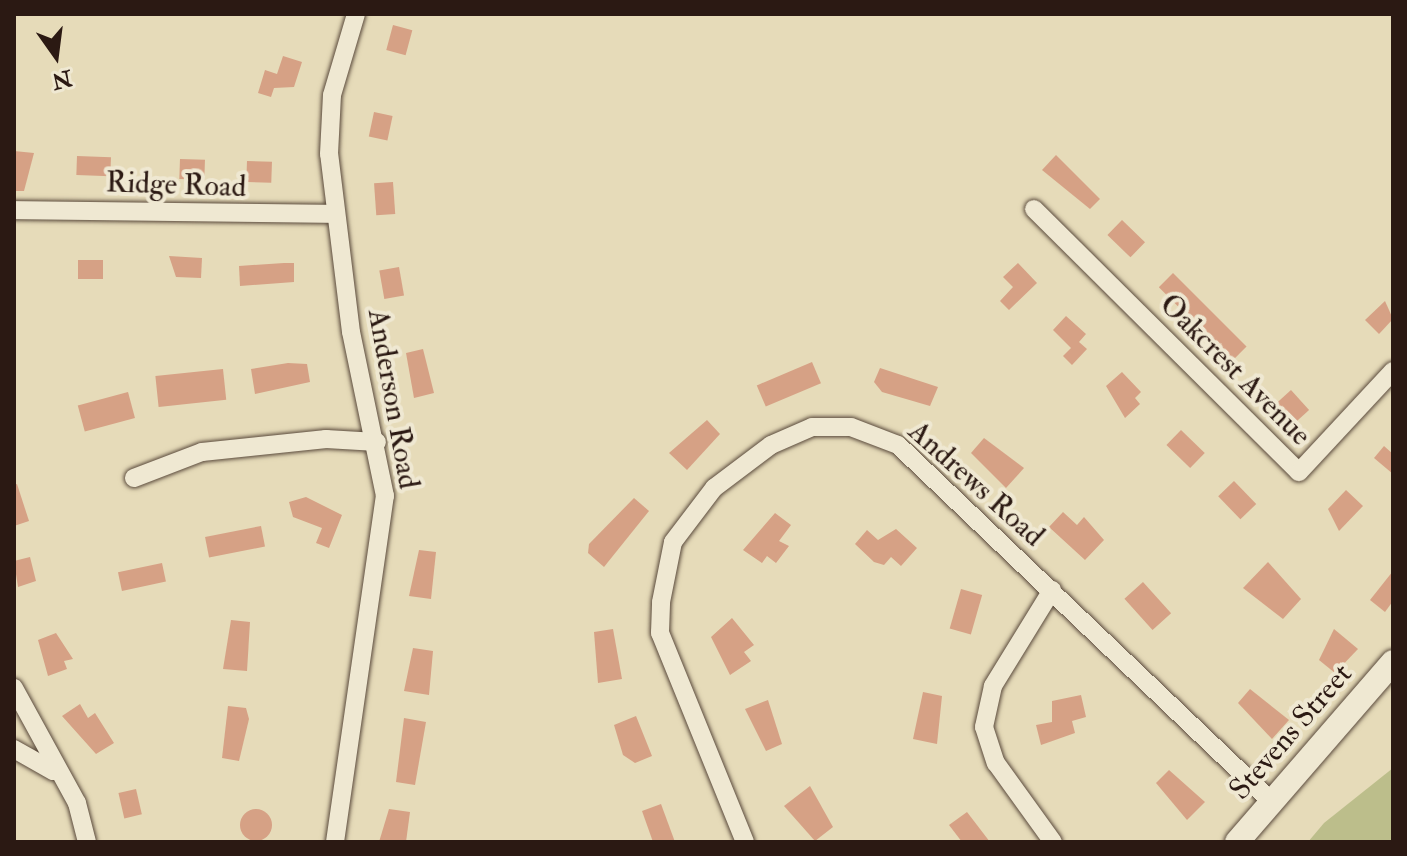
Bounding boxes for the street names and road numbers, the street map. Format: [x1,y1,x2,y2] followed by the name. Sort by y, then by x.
[105,165,247,205] street label: Ridge Road
[1152,287,1318,453] street label: Oakcrest Avenue
[359,306,427,492] street label: Anderson Road
[901,414,1051,554] street label: Andrews Road
[1222,657,1360,807] street label: Stevens Street

